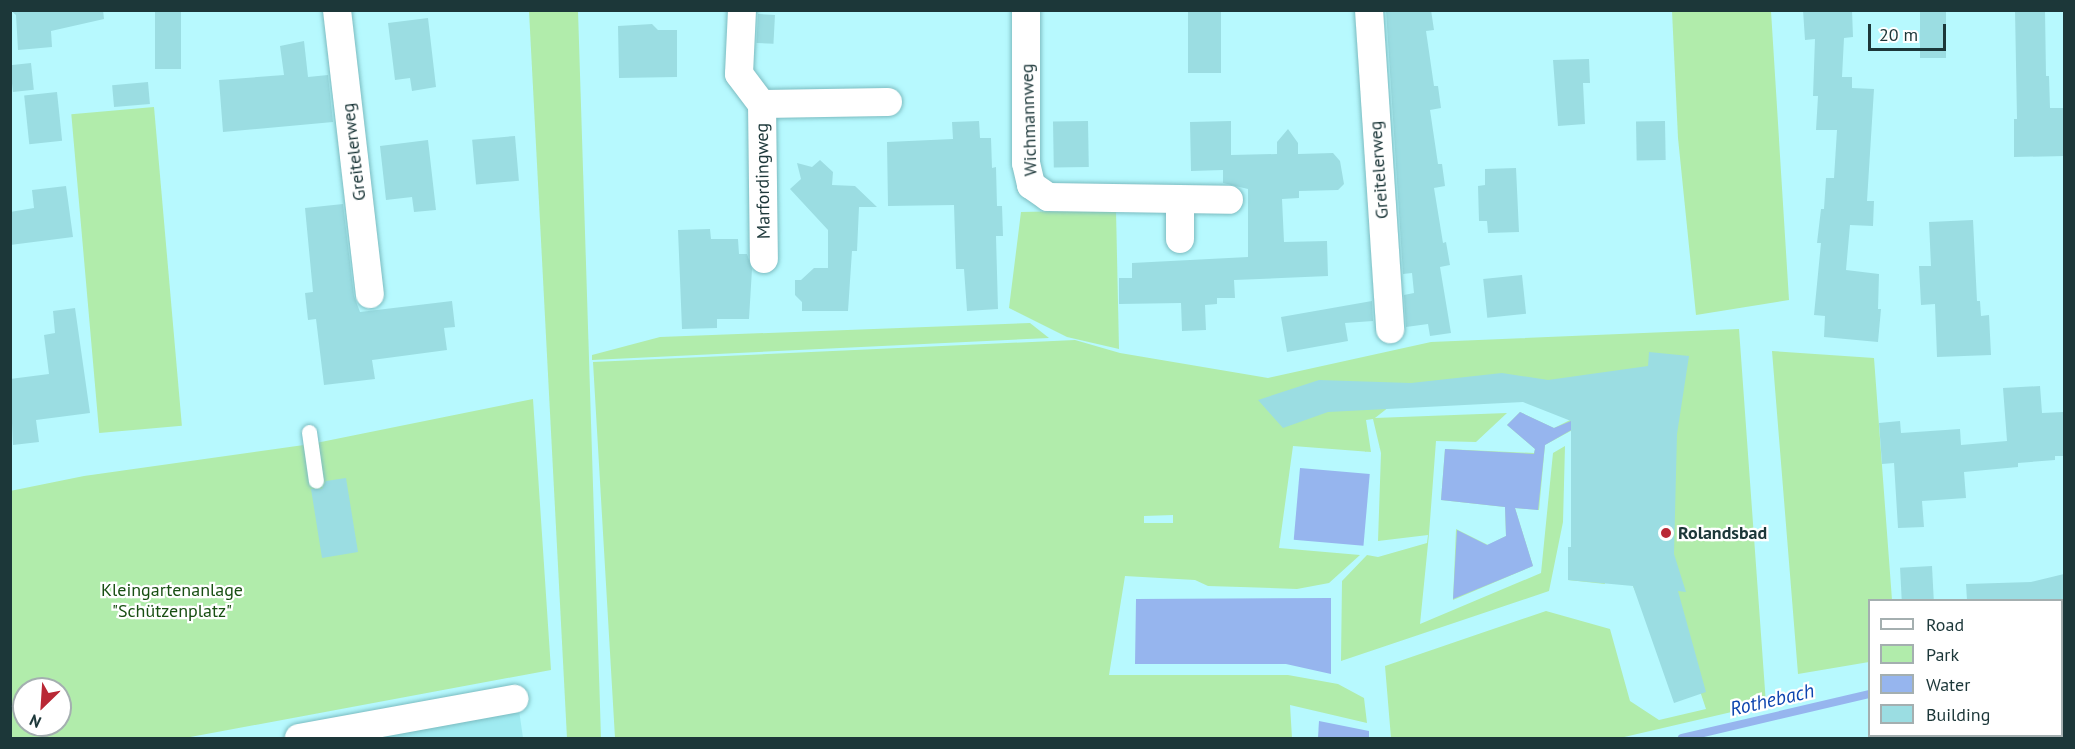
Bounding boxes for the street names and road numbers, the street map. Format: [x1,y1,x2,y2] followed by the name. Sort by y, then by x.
[1016,63,1042,177] street label: Wichmannweg
[337,102,371,202] street label: Greitelerweg
[1365,120,1393,220] street label: Greitelerweg
[751,123,775,239] street label: Marfordingweg

